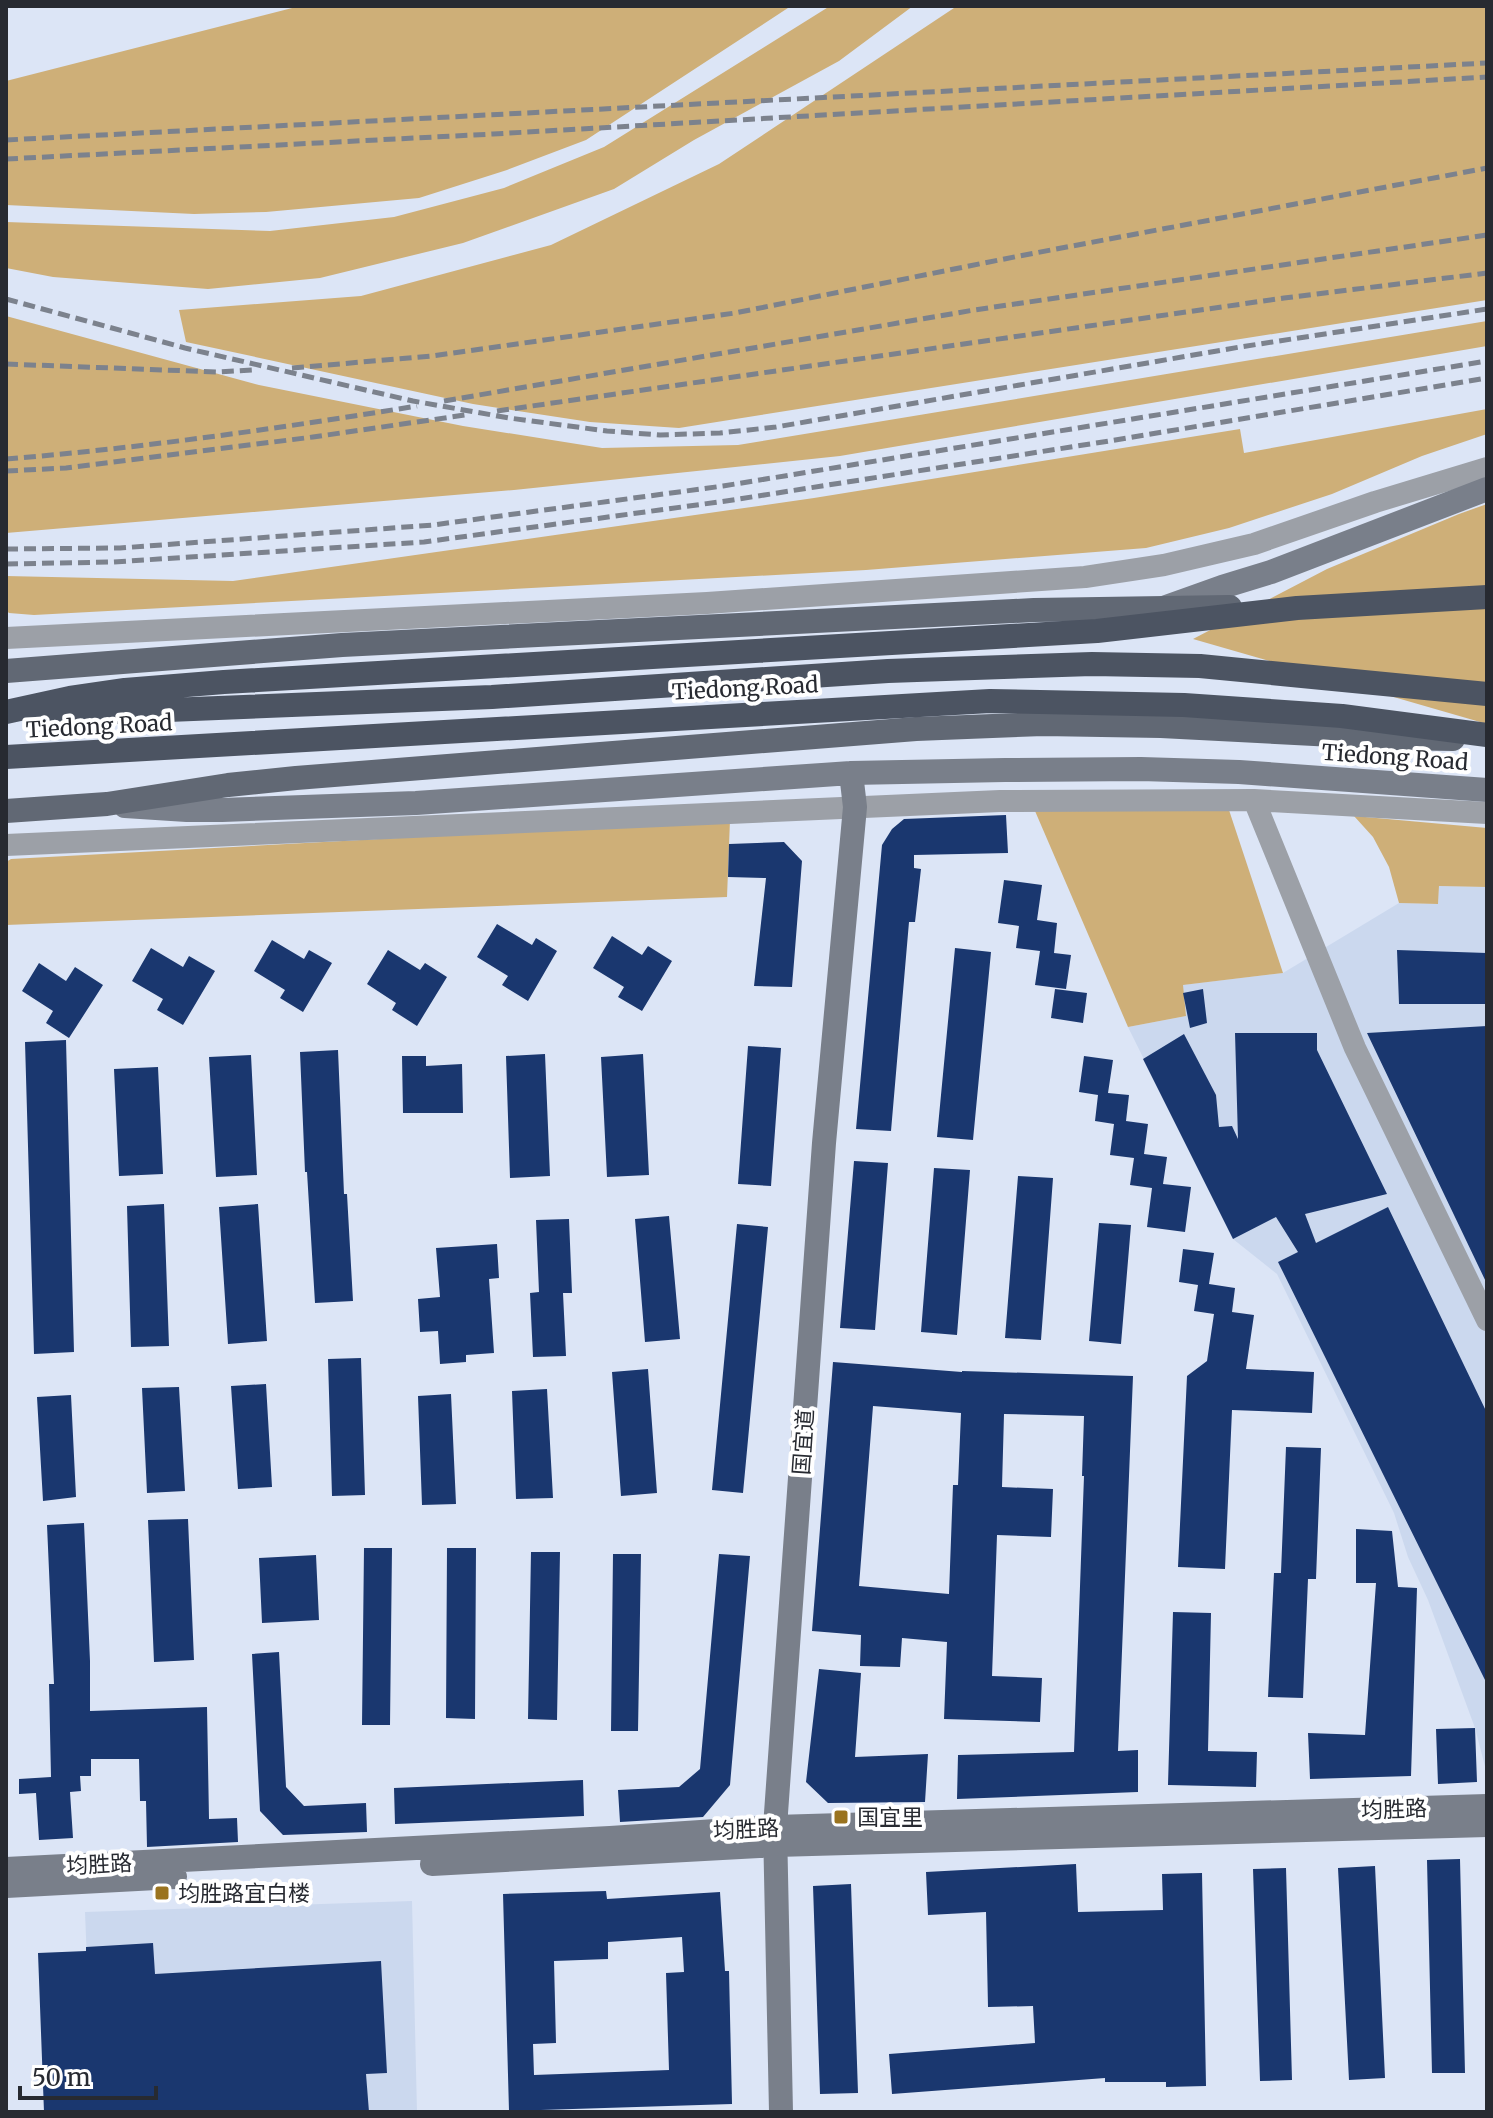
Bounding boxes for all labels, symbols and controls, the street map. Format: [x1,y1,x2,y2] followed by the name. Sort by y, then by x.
[671,670,819,706] street label: Tiedong Road
[25,708,173,744] street label: Tiedong Road
[1321,738,1469,776] street label: Tiedong Road
[787,1408,819,1476] street label: 国宜道
[1361,1794,1427,1824] street label: 均胜路
[857,1803,923,1831] place label: 国宜里
[832,1808,850,1826] marker: 国宜里
[712,1813,780,1845] street label: 均胜路
[65,1848,133,1880] street label: 均胜路
[178,1879,310,1907] place label: 均胜路宜白楼
[153,1884,171,1902] marker: 均胜路宜白楼
[20,2050,156,2100] scale bar
[32,2062,91,2093] text: 50 m

